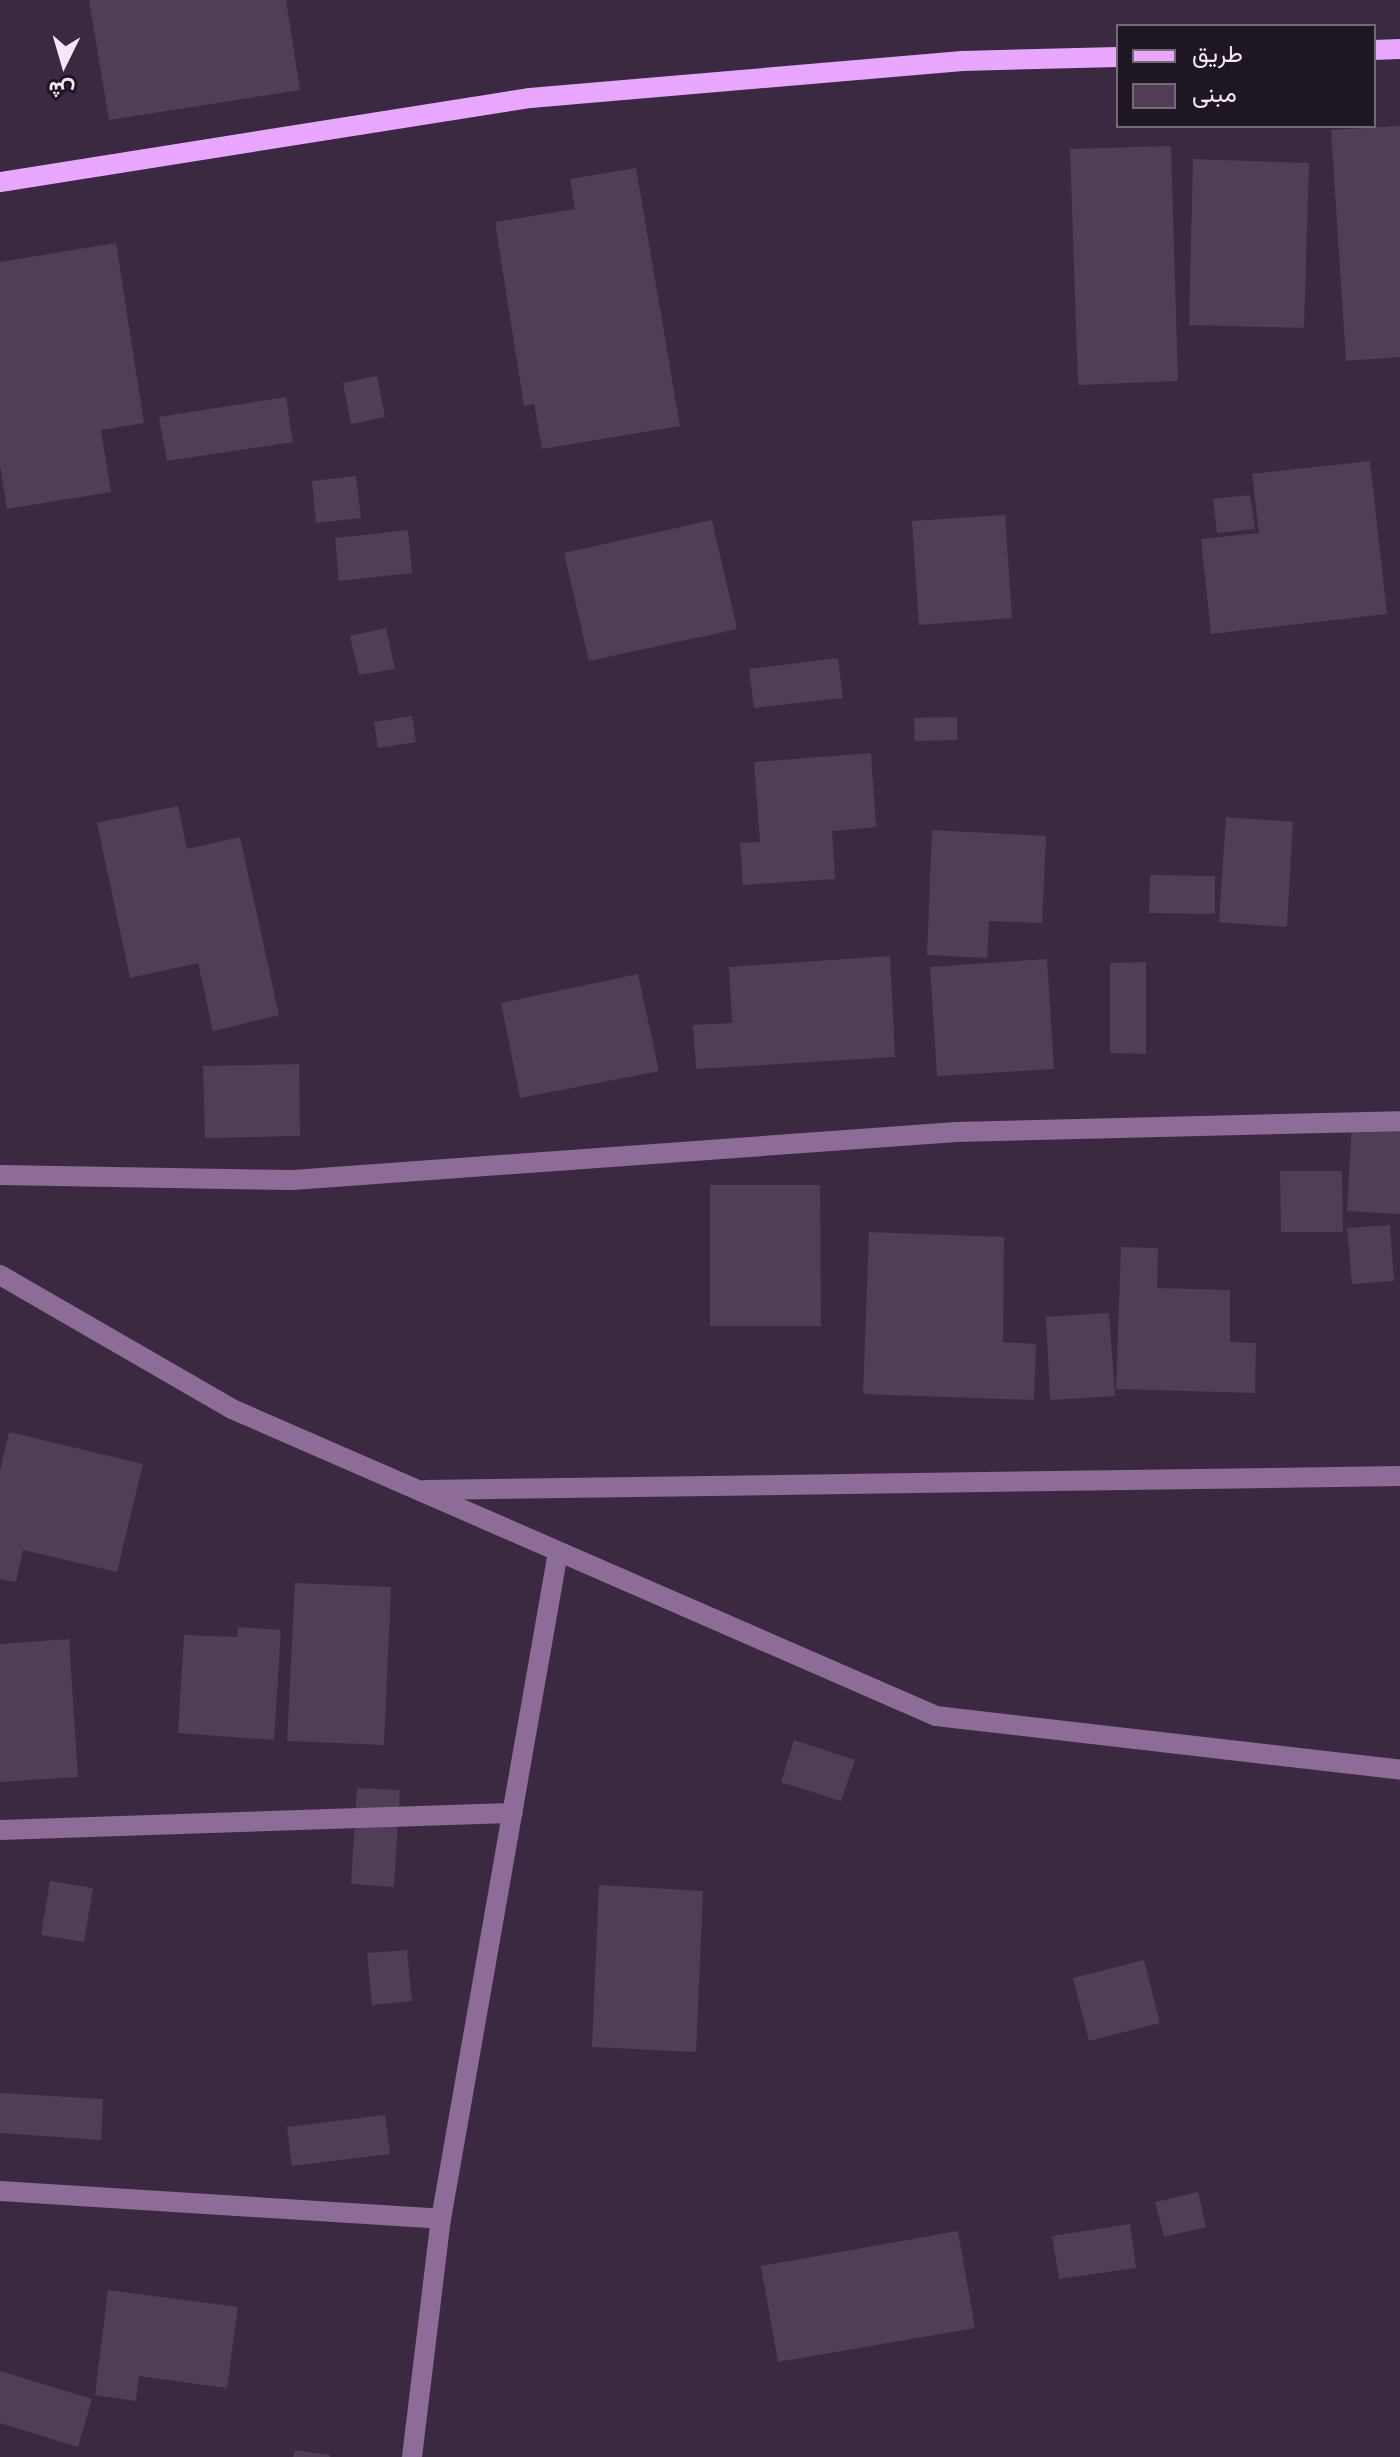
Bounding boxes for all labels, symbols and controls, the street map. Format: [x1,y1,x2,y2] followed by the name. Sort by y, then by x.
[24,24,104,104] north arrow
[1116,24,1376,128] legend
[1192,41,1243,71] text: طريق
[48,74,76,103] text: ش
[1192,81,1237,111] text: مبنى

